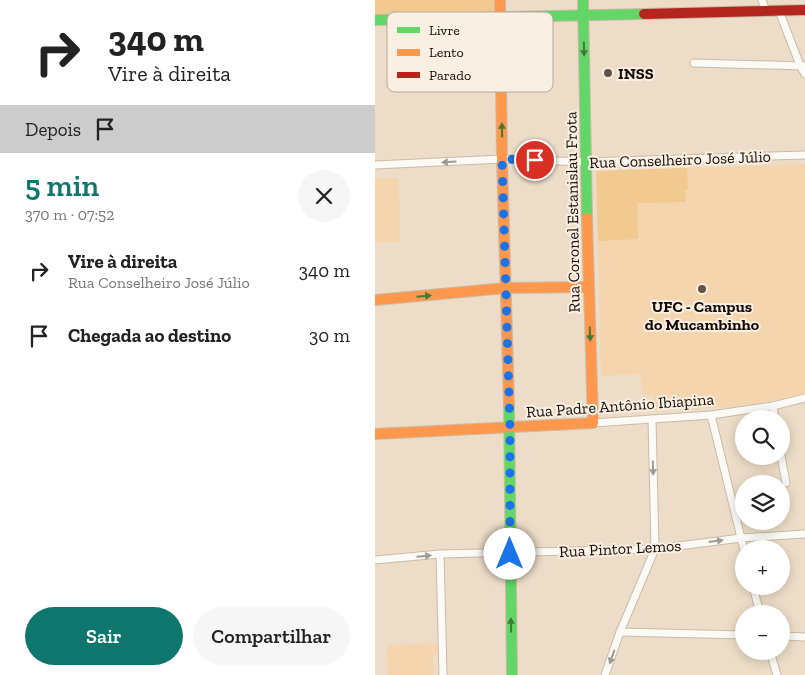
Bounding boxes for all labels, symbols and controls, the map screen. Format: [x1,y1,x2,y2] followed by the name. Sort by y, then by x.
[387,12,553,92] legend
[108,18,204,60] text: 340 m
[25,20,90,85] icon: right
[429,22,460,39] text: Livre
[580,41,588,57] one-way arrow
[429,44,464,61] text: Lento
[108,60,231,87] text: Vire à direita
[618,64,654,83] place label: INSS
[429,67,471,84] text: Parado
[602,67,614,79] marker: INSS
[561,111,584,313] street label: Rua Coronel Estanislau Frota
[91,115,119,143] icon: arrive
[25,118,81,141] text: Depois
[498,122,506,138] one-way arrow
[514,139,556,181] pin
[521,146,549,174] icon: arrive
[589,147,771,172] street label: Rua Conselheiro José Júlio
[440,158,456,166] one-way arrow
[25,168,99,204] text: 5 min
[298,170,350,222] button: close
[25,205,115,224] text: 370 m · 07:52
[68,250,177,273] text: Vire à direita
[25,257,53,285] icon: right
[299,259,350,282] text: 340 m
[68,273,250,292] text: Rua Conselheiro José Júlio
[696,283,708,295] marker: UFC - Campus do Mucambinho
[416,292,432,300] one-way arrow
[645,297,760,334] place label: UFC - Campus do Mucambinho
[25,322,53,350] icon: arrive
[68,324,231,347] text: Chegada ao destino
[309,324,350,347] text: 30 m
[586,326,594,342] one-way arrow
[525,389,715,422] street label: Rua Padre Antônio Ibiapina
[735,410,790,660] map controls
[735,410,790,465] button: search
[649,460,657,476] one-way arrow
[735,475,790,530] button: layers
[483,527,535,579] position arrow
[558,536,682,561] street label: Rua Pintor Lemos
[708,537,724,545] one-way arrow
[735,540,790,595] button: +
[416,552,432,560] one-way arrow
[735,605,790,660] button: −
[25,607,183,665] button: Sair
[193,607,350,665] button: Compartilhar
[507,617,515,633] one-way arrow
[607,650,615,665] one-way arrow

